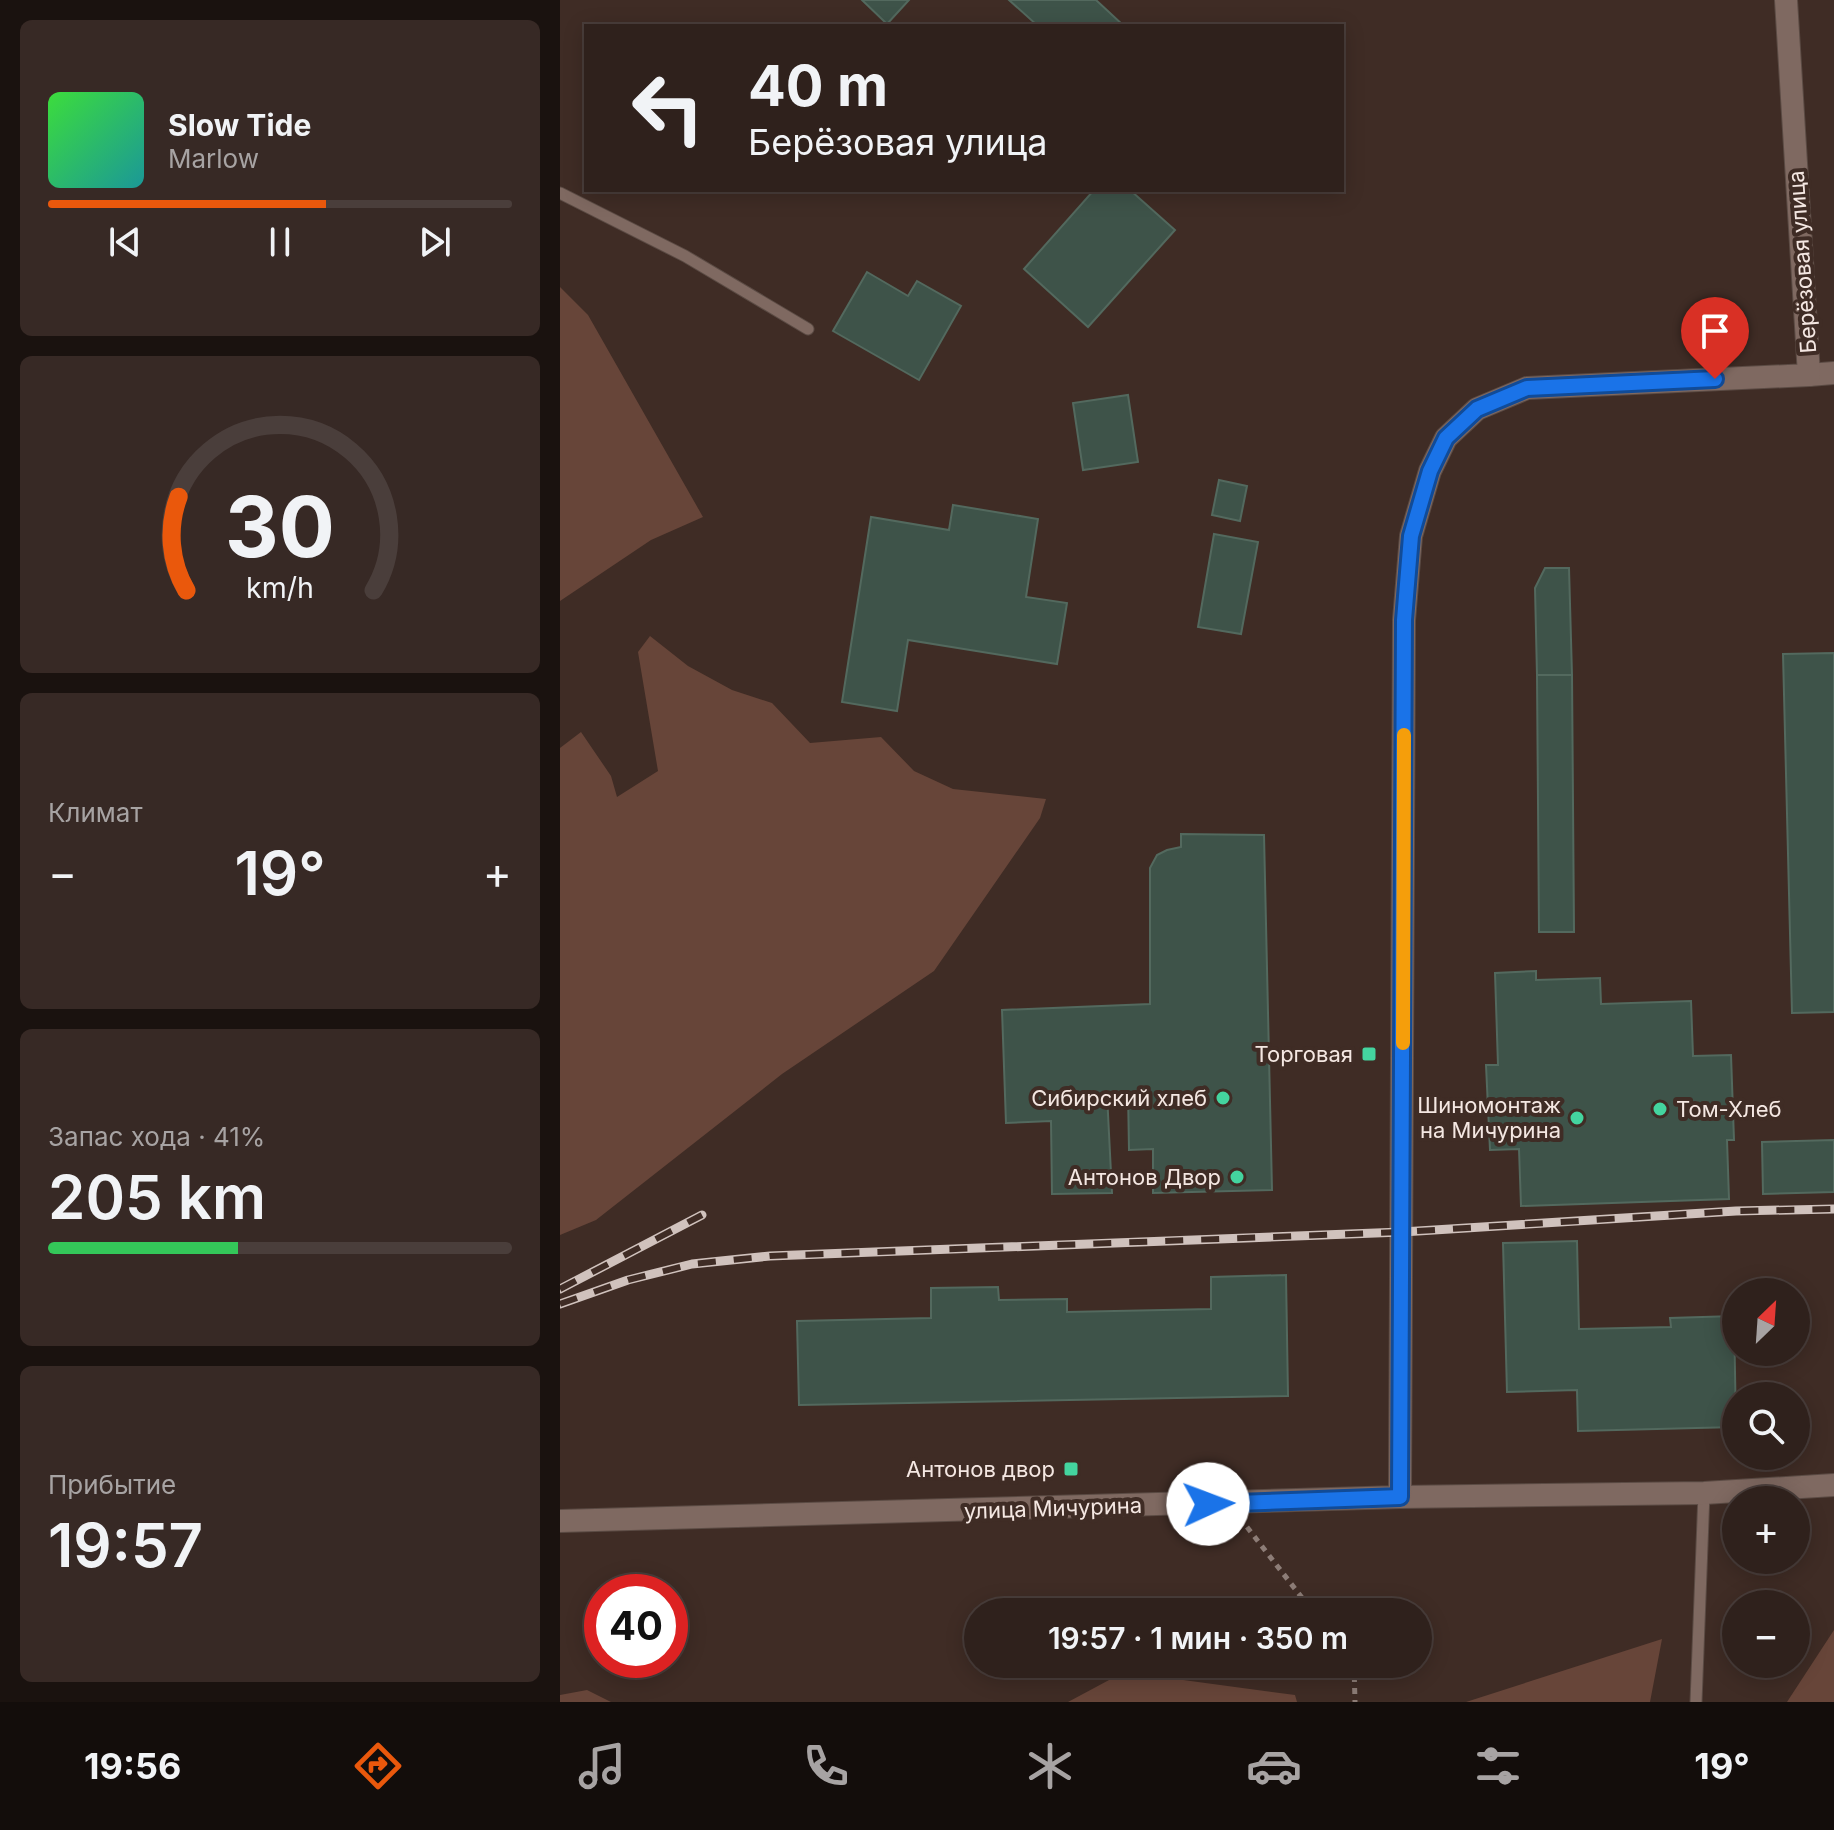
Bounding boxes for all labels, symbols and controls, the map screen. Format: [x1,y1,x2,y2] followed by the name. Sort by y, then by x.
[748,52,888,120] text: 40 m
[616,56,720,160] icon: left
[168,107,311,143] text: Slow Tide
[748,120,1048,164] text: Берёзовая улица
[168,143,259,174] text: Marlow
[1783,170,1821,354] street label: Берёзовая улица
[103,220,147,264] icon: previous
[258,220,302,264] icon: pause
[413,220,457,264] icon: next
[1681,297,1749,379] pin
[1693,309,1737,353] icon: arrive
[225,475,335,576] text: 30
[246,570,314,605] text: km/h
[48,797,143,828] text: Климат
[234,837,326,909] text: 19°
[48,846,77,900] text: −
[483,846,512,900] text: +
[1254,1041,1353,1067] place label: Торговая
[1360,1045,1378,1063] marker: Торговая
[1031,1085,1207,1111] place label: Сибирский хлеб
[1214,1089,1232,1107] marker: Сибирский хлеб
[1417,1092,1561,1143] place label: Шиномонтаж на Мичурина
[1676,1096,1782,1122] place label: Том-Хлеб
[1651,1100,1669,1118] marker: Том-Хлеб
[1568,1109,1586,1127] marker: Шиномонтаж на Мичурина
[48,1121,265,1152] text: Запас хода · 41%
[48,1161,266,1233] text: 205 km
[1068,1164,1221,1190] place label: Антонов Двор
[1228,1168,1246,1186] marker: Антонов Двор
[1722,1278,1810,1366] north arrow
[1722,1278,1810,1678] map controls
[1722,1382,1810,1470] button: search
[906,1456,1055,1482] place label: Антонов двор
[1062,1460,1080,1478] marker: Антонов двор
[1166,1462,1250,1546] position arrow
[48,1469,176,1500] text: Прибытие
[1722,1486,1810,1574] button: +
[964,1492,1142,1524] street label: улица Мичурина
[48,1509,203,1581] text: 19:57
[584,1574,688,1678] speed limit sign: 40
[1722,1590,1810,1678] button: −
[1048,1620,1348,1656] text: 19:57 · 1 мин · 350 m
[350,1738,406,1794] icon: directions
[574,1738,630,1794] icon: music
[798,1738,854,1794] icon: phone
[1022,1738,1078,1794] icon: climate
[1246,1738,1302,1794] icon: car
[1470,1738,1526,1794] icon: filters
[84,1744,181,1788] text: 19:56
[1694,1744,1750,1788] text: 19°

